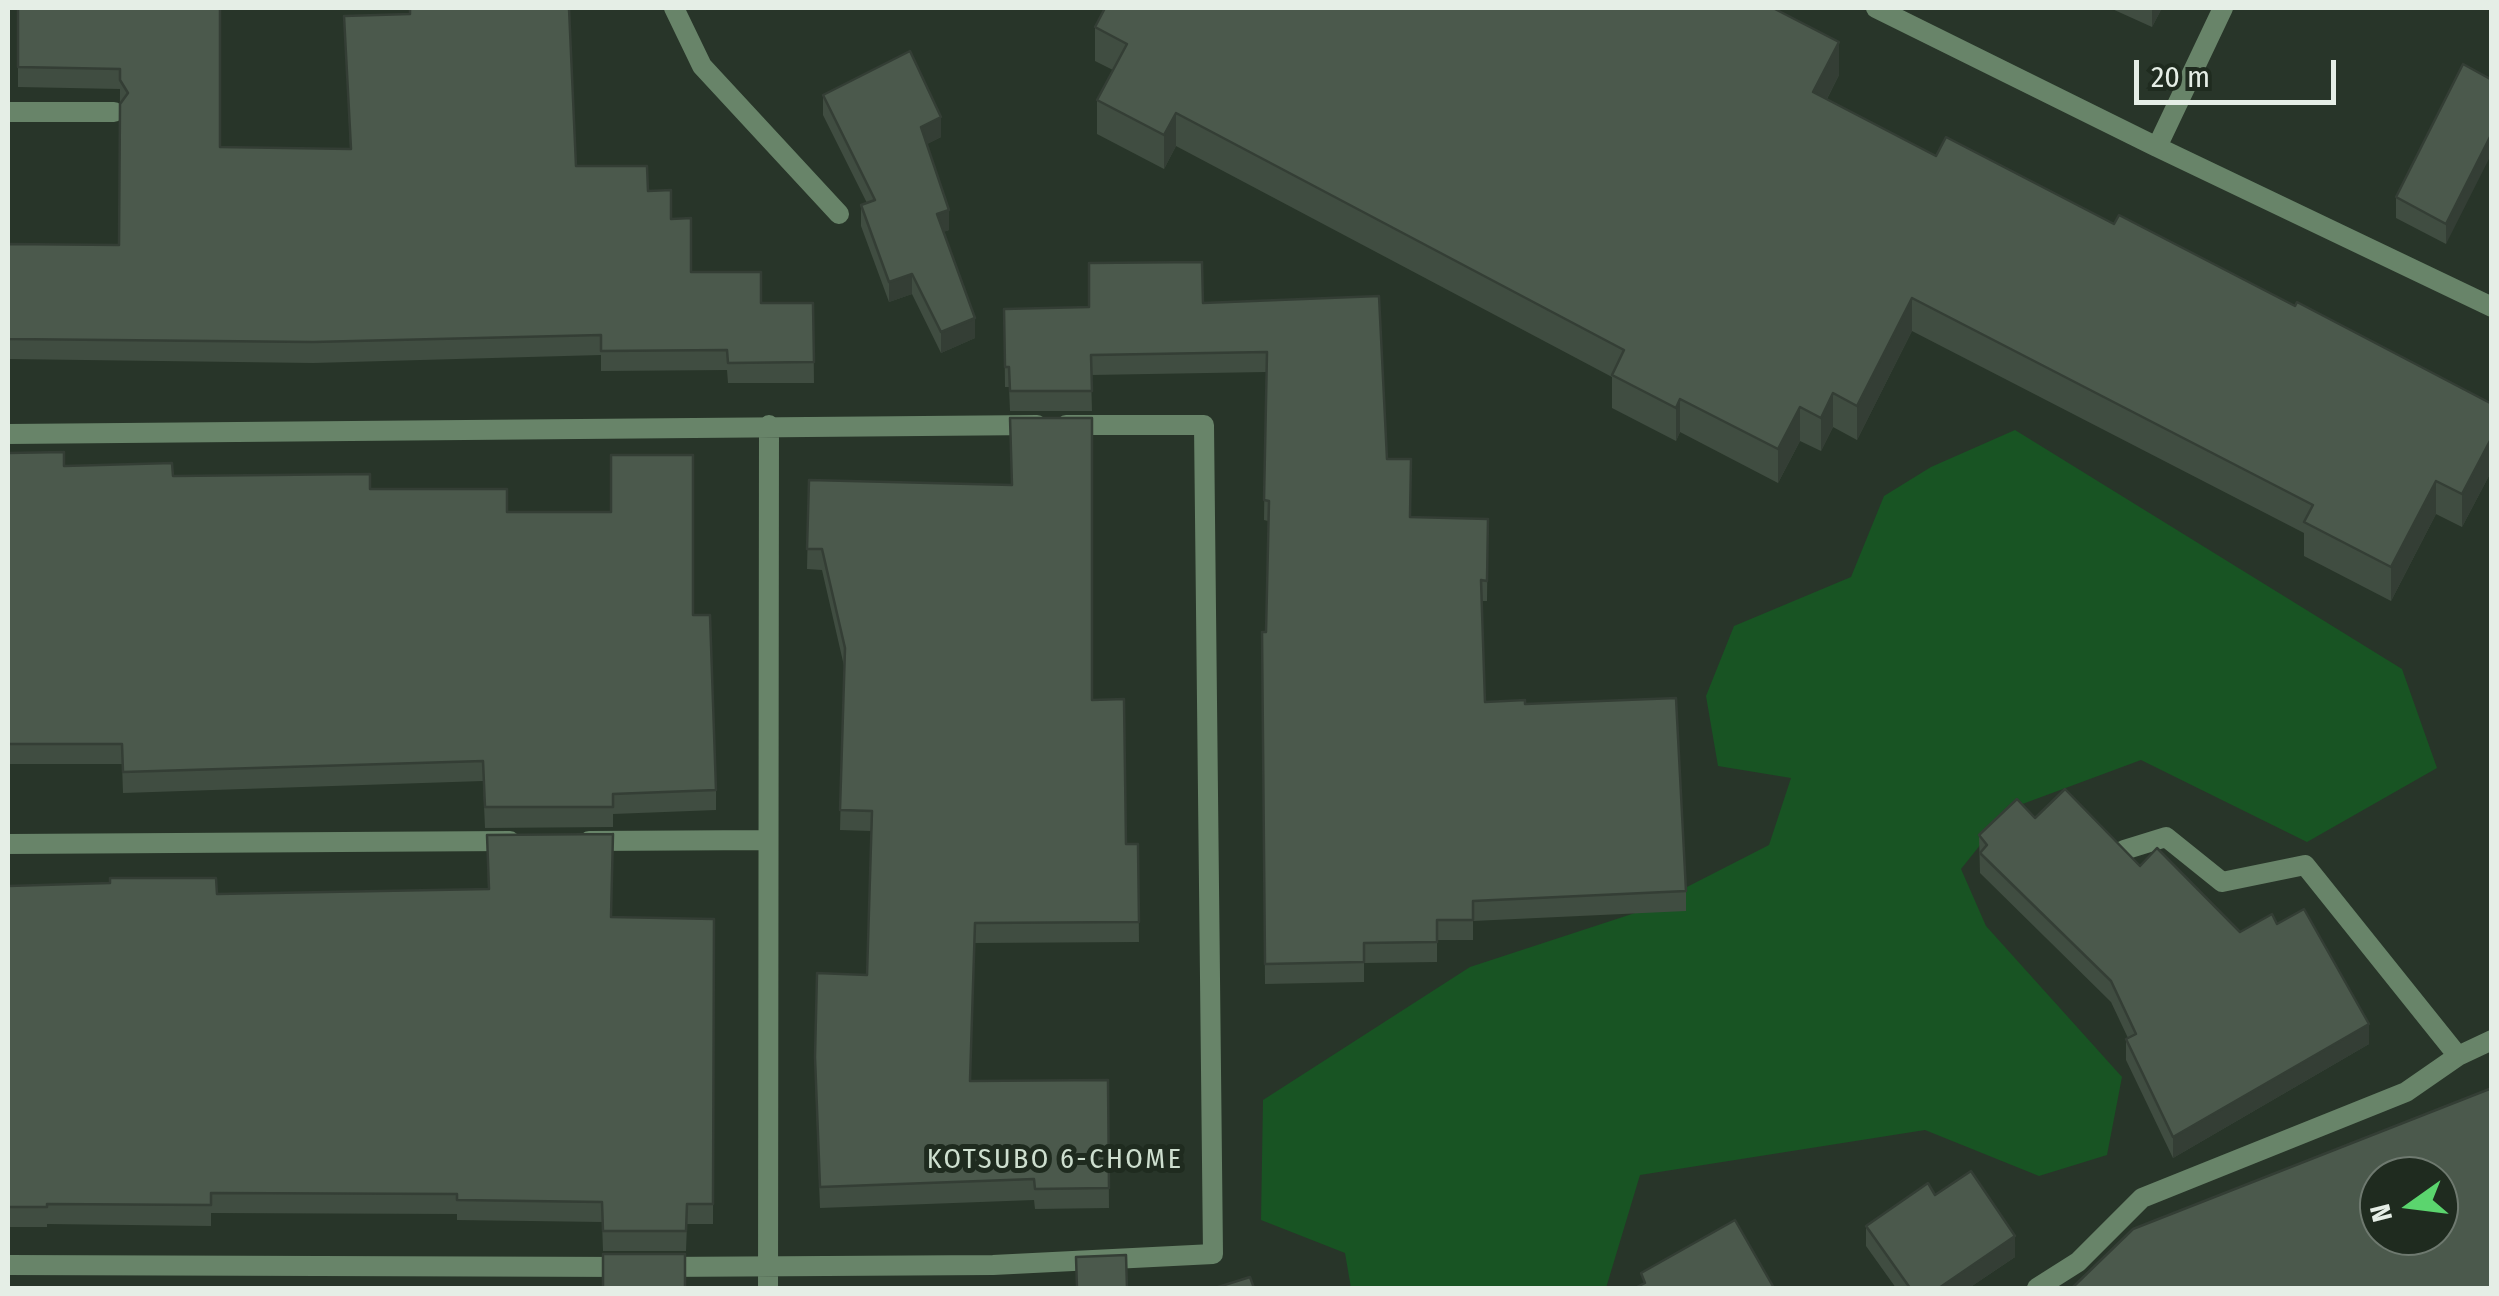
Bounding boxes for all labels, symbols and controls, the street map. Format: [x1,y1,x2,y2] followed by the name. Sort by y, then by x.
[2139,40,2342,102] scale bar
[2151,59,2210,95] text: 20 m
[927,1143,1183,1177] district label: KOTSUBO 6-CHOME
[2359,1156,2459,1256] north arrow
[2363,1201,2399,1225] text: N

